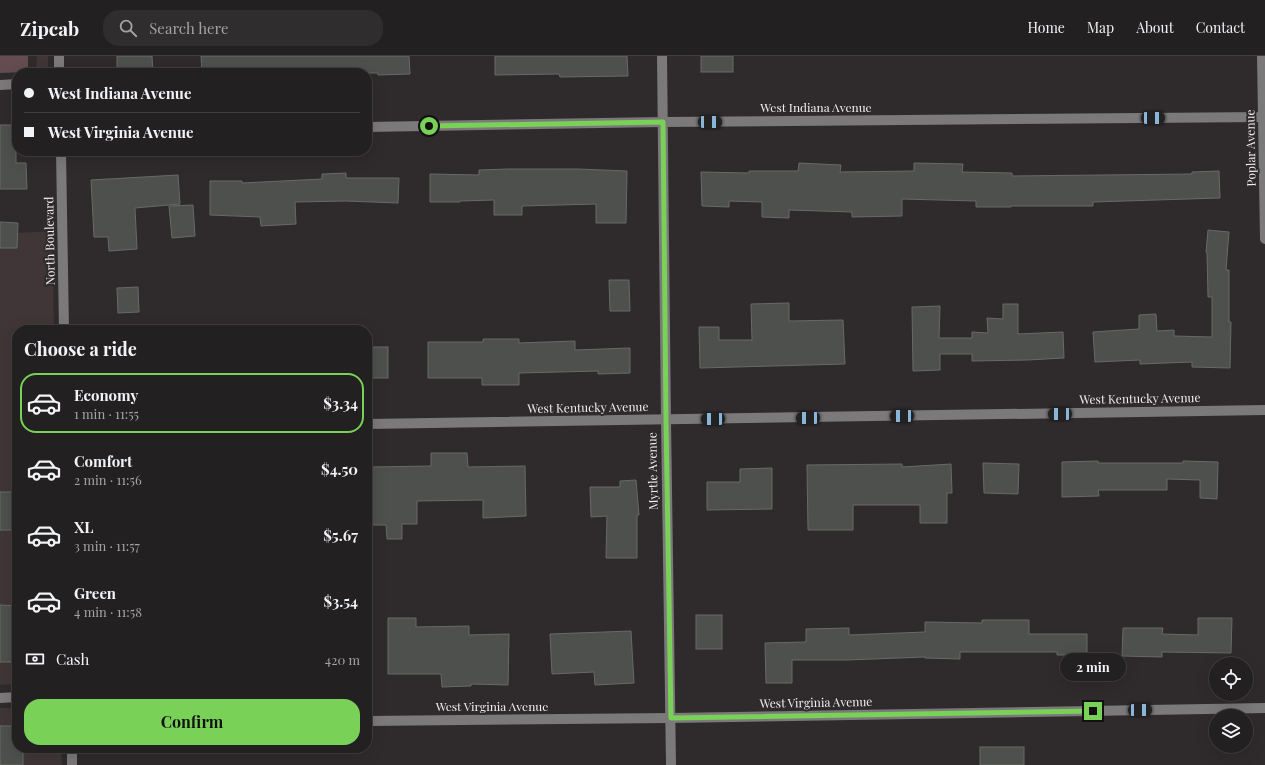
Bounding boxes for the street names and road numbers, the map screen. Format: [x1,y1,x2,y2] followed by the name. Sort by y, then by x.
[759,99,872,115] street label: West Indiana Avenue
[1241,109,1259,187] street label: Poplar Avenue
[40,197,58,285] street label: North Boulevard
[1078,389,1201,407] street label: West Kentucky Avenue
[526,398,649,416] street label: West Kentucky Avenue
[643,432,661,510] street label: Myrtle Avenue
[758,693,872,711] street label: West Virginia Avenue
[435,698,548,714] street label: West Virginia Avenue

